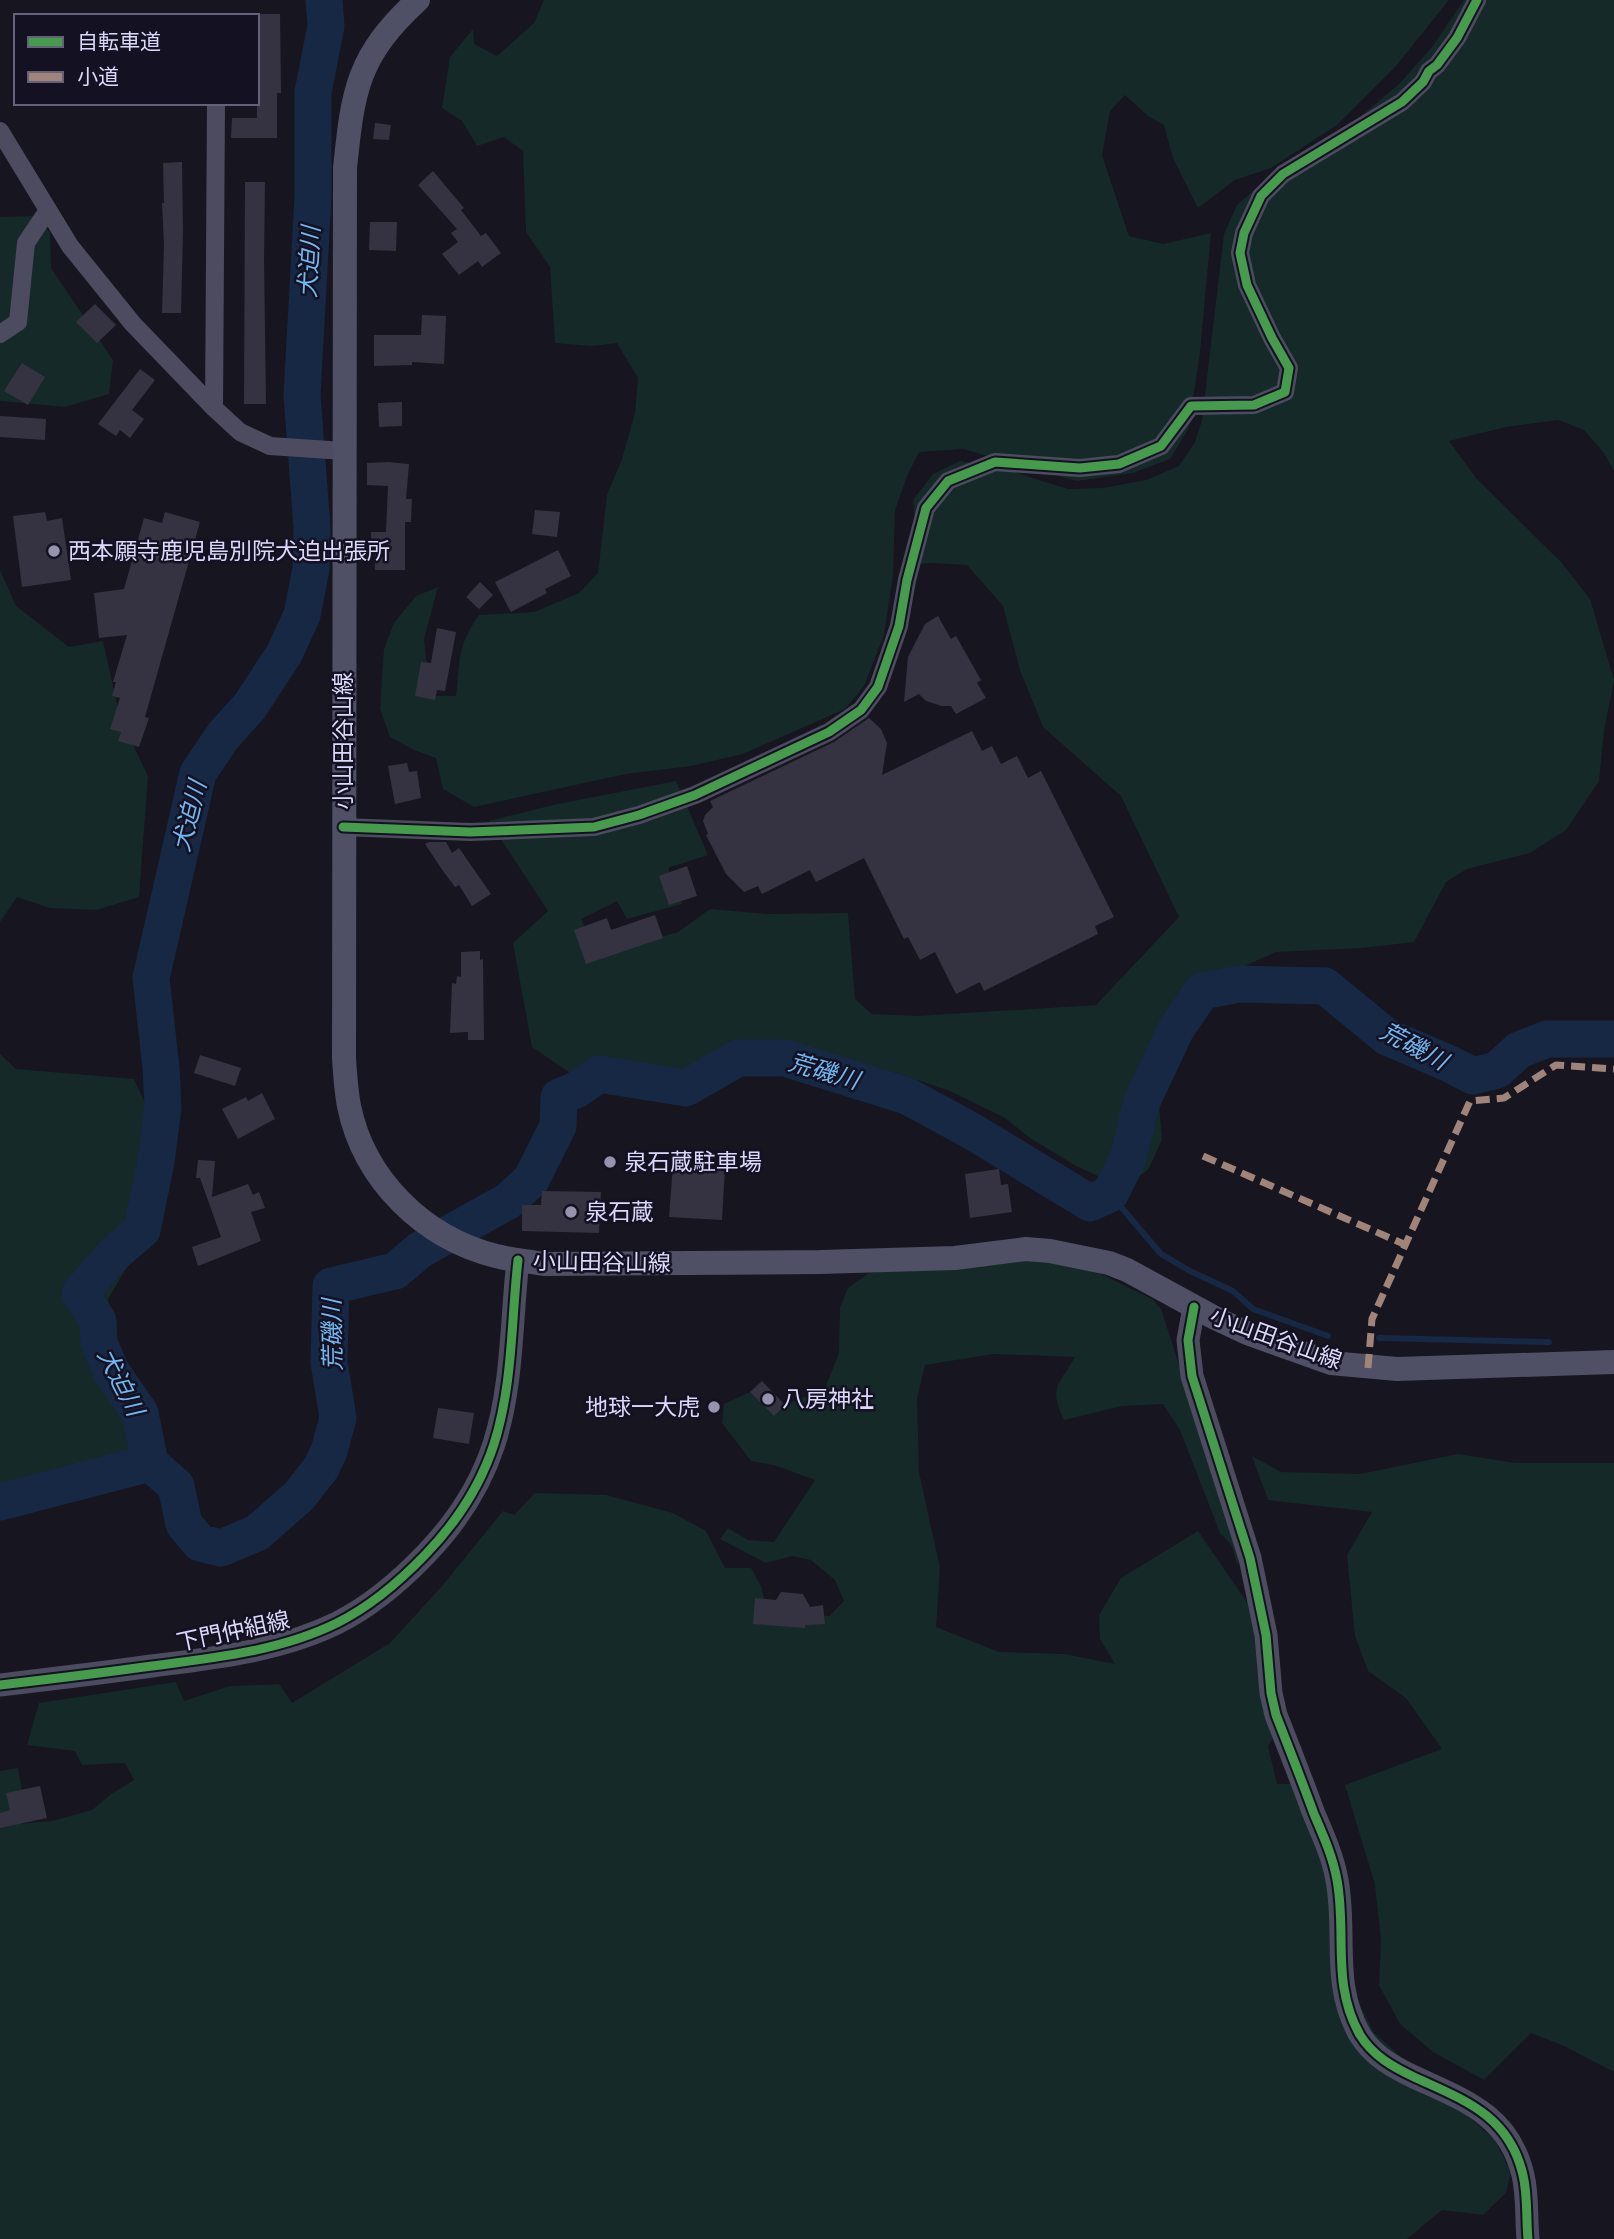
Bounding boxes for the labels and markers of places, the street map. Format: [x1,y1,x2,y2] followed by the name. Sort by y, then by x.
[68,538,390,564] place label: 西本願寺鹿児島別院犬迫出張所
[46,543,62,559] marker: 西本願寺鹿児島別院犬迫出張所
[624,1149,762,1175] place label: 泉石蔵駐車場
[602,1154,618,1170] marker: 泉石蔵駐車場
[585,1199,654,1225] place label: 泉石蔵
[563,1204,579,1220] marker: 泉石蔵
[782,1386,874,1412] place label: 八房神社
[760,1391,776,1407] marker: 八房神社
[585,1394,700,1420] place label: 地球一大虎
[706,1399,722,1415] marker: 地球一大虎

